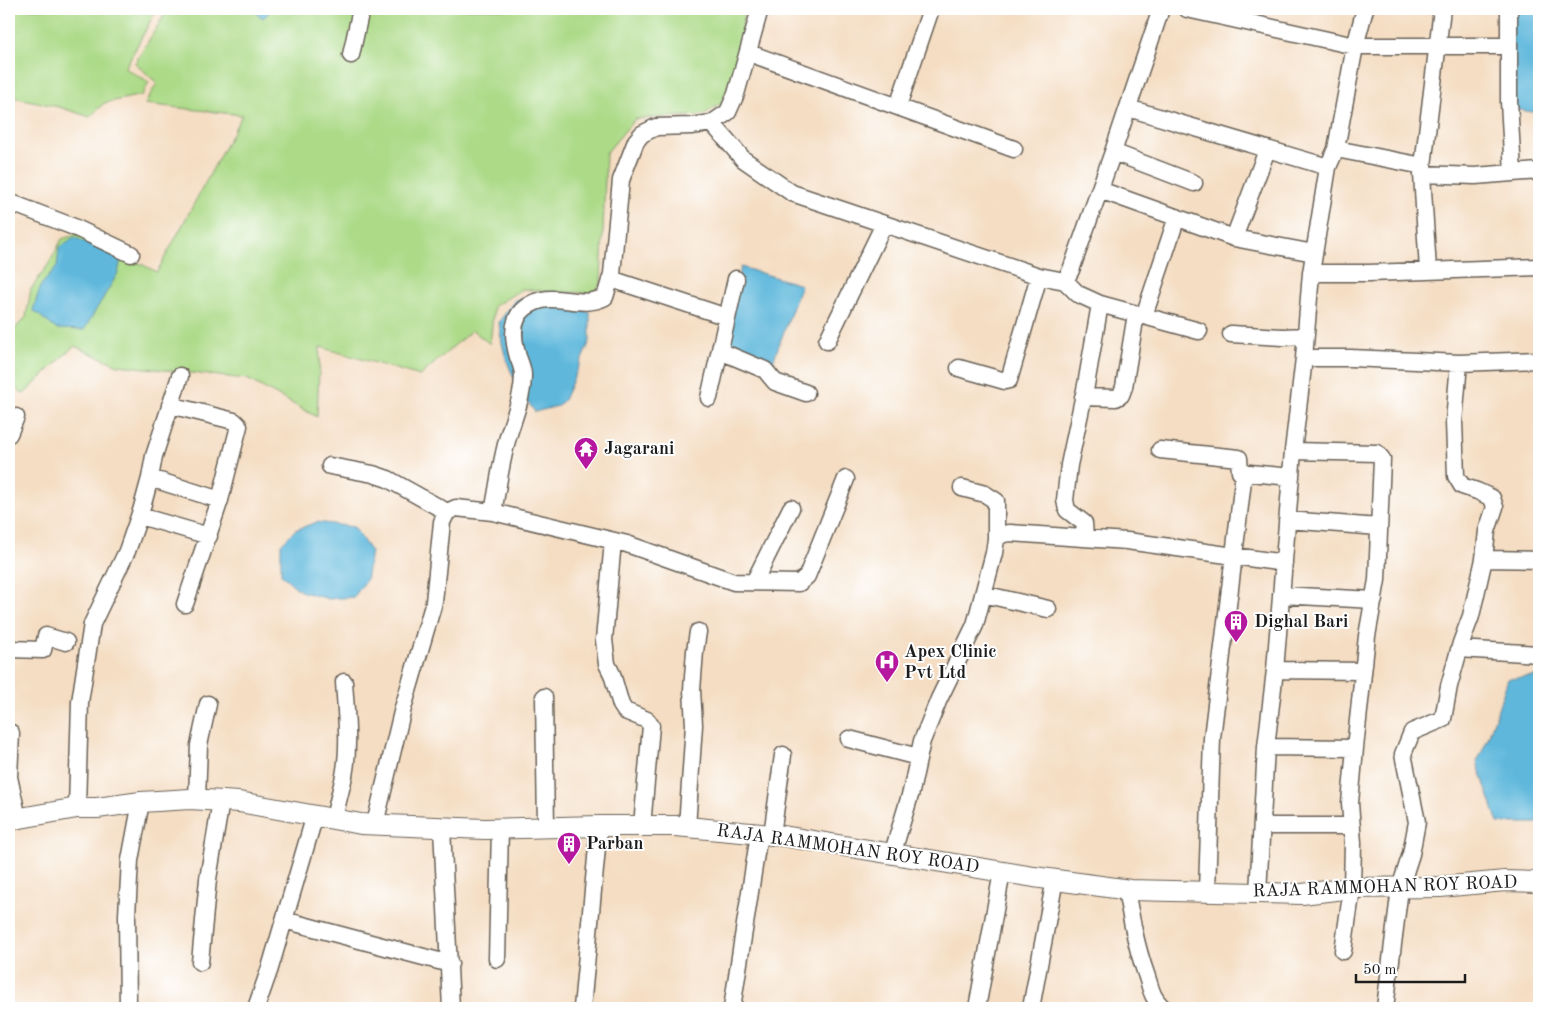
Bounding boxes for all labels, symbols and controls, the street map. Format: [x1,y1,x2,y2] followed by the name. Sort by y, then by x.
[573,436,599,470] temple icon: Jagarani
[604,440,674,458] place label: Jagarani
[1223,609,1249,643] building icon: Dighal Bari
[1254,613,1348,631] place label: Dighal Bari
[904,643,997,682] place label: Apex Clinic Pvt Ltd
[874,649,900,683] hospital icon: Apex Clinic Pvt Ltd
[716,822,980,876] street label: RAJA RAMMOHAN ROY ROAD
[556,831,582,865] building icon: Parban
[586,835,643,853] place label: Parban
[1252,873,1518,901] street label: RAJA RAMMOHAN ROY ROAD
[1356,952,1464,984] scale bar
[1363,963,1397,978] text: 50 m

